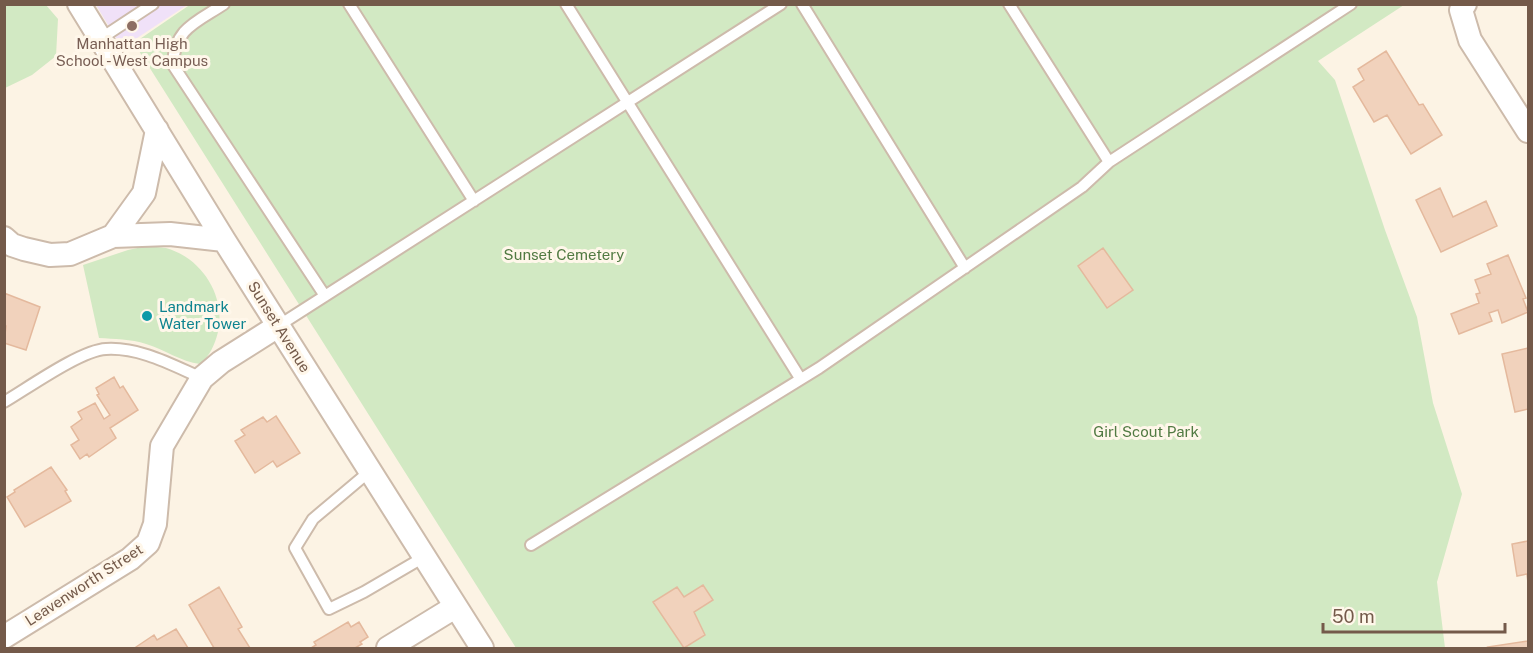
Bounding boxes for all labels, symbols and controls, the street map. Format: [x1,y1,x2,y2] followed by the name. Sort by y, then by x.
[125,19,139,33] marker: Manhattan High School - West Campus
[56,35,208,69] place label: Manhattan High School - West Campus
[504,246,624,263] park label: Sunset Cemetery
[245,278,314,375] street label: Sunset Avenue
[159,298,247,332] place label: Landmark Water Tower
[140,309,154,323] marker: Landmark Water Tower
[1093,423,1199,440] park label: Girl Scout Park
[22,540,146,629] street label: Leavenworth Street
[1323,596,1504,634] scale bar
[1332,606,1375,627] text: 50 m

